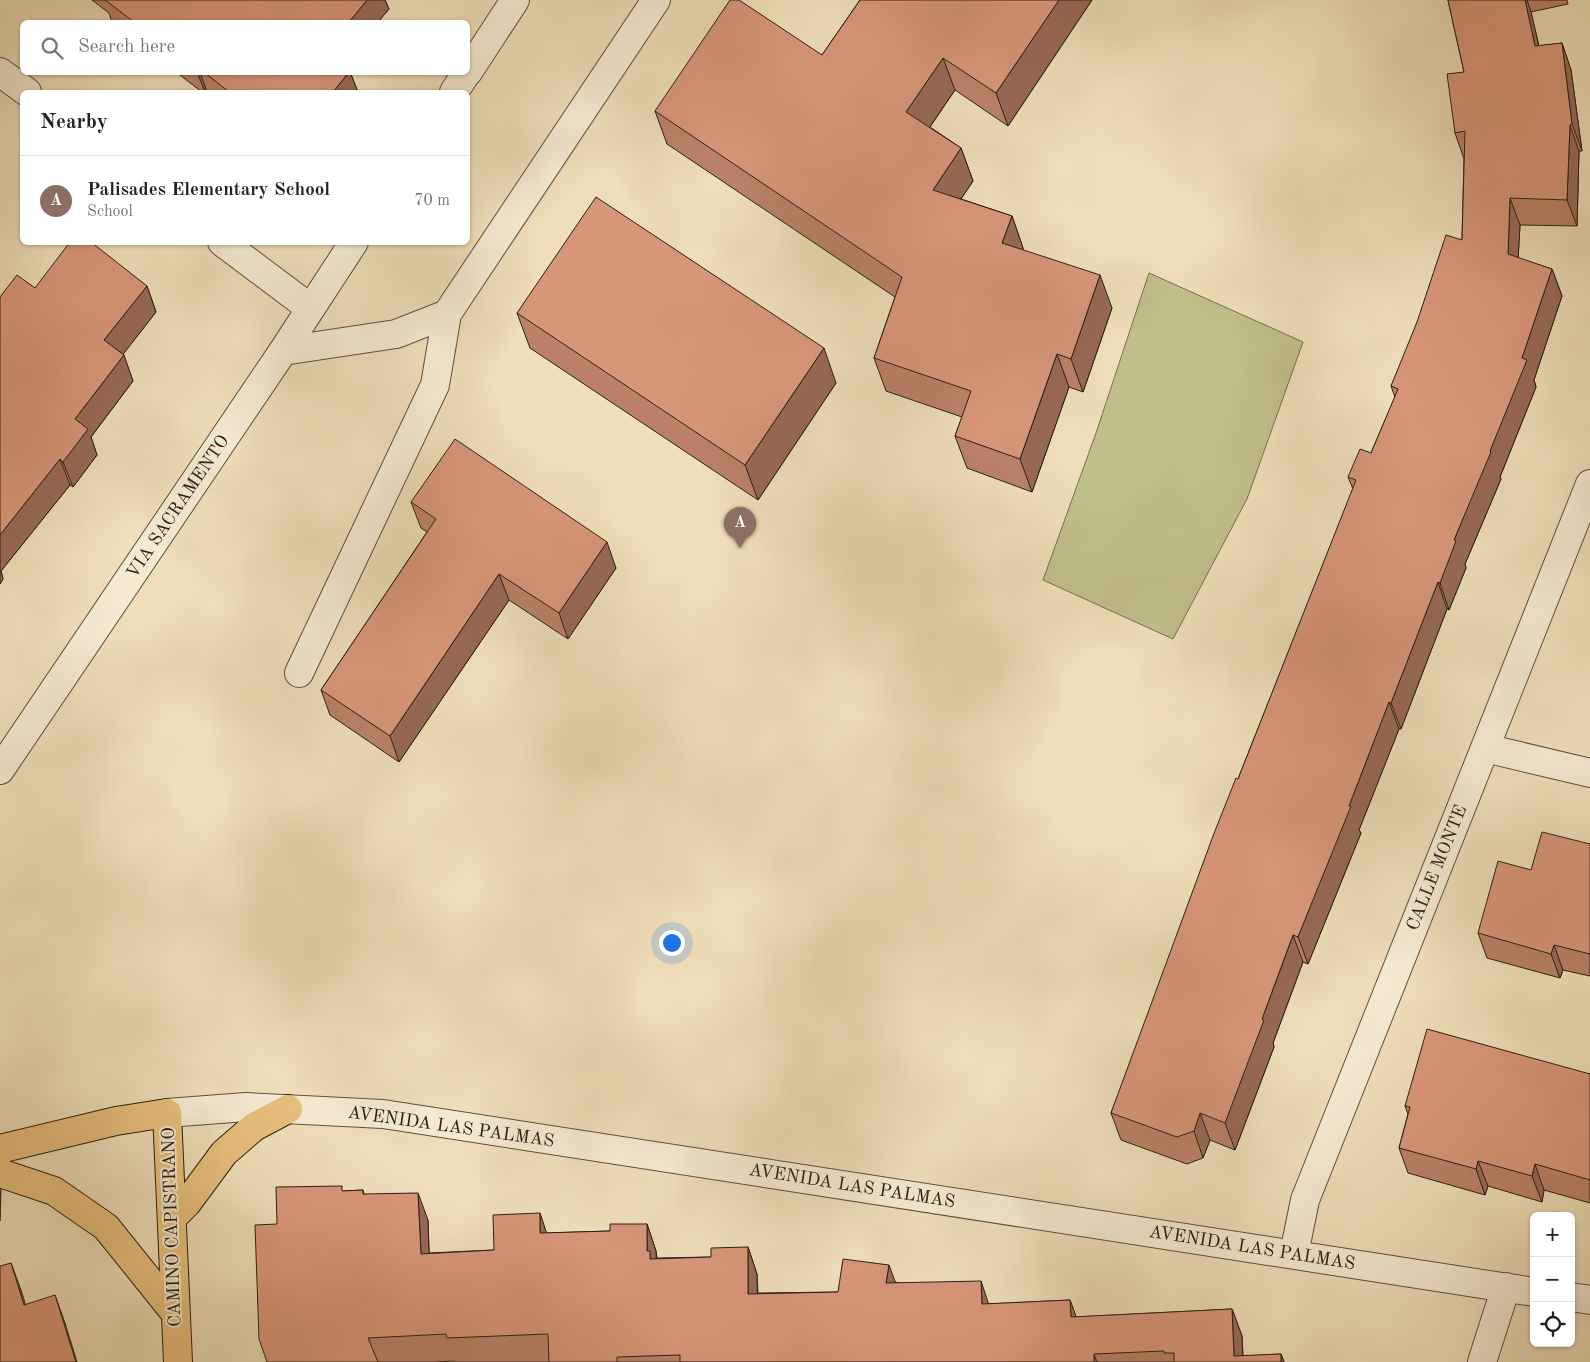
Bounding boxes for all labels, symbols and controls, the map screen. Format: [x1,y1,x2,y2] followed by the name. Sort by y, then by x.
[20,20,470,75] search box
[38,34,66,62] icon: search
[78,38,175,57] text: Search here
[40,112,108,133] text: Nearby
[87,181,330,200] text: Palisades Elementary School
[50,193,62,209] text: A
[414,193,450,209] text: 70 m
[87,204,133,220] text: School
[123,432,233,582] street label: VIA SACRAMENTO
[724,507,756,548] pin: A
[1404,803,1470,933] street label: CALLE MONTE
[659,930,685,956] your location
[347,1104,555,1150] street label: AVENIDA LAS PALMAS
[160,1127,184,1327] street label: CAMINO CAPISTRANO
[748,1161,956,1211] street label: AVENIDA LAS PALMAS
[1530,1212,1575,1347] map controls
[1530,1212,1575,1257] button: +
[1148,1223,1356,1273] street label: AVENIDA LAS PALMAS
[1530,1257,1575,1302] button: −
[1530,1302,1575,1347] button: locate

